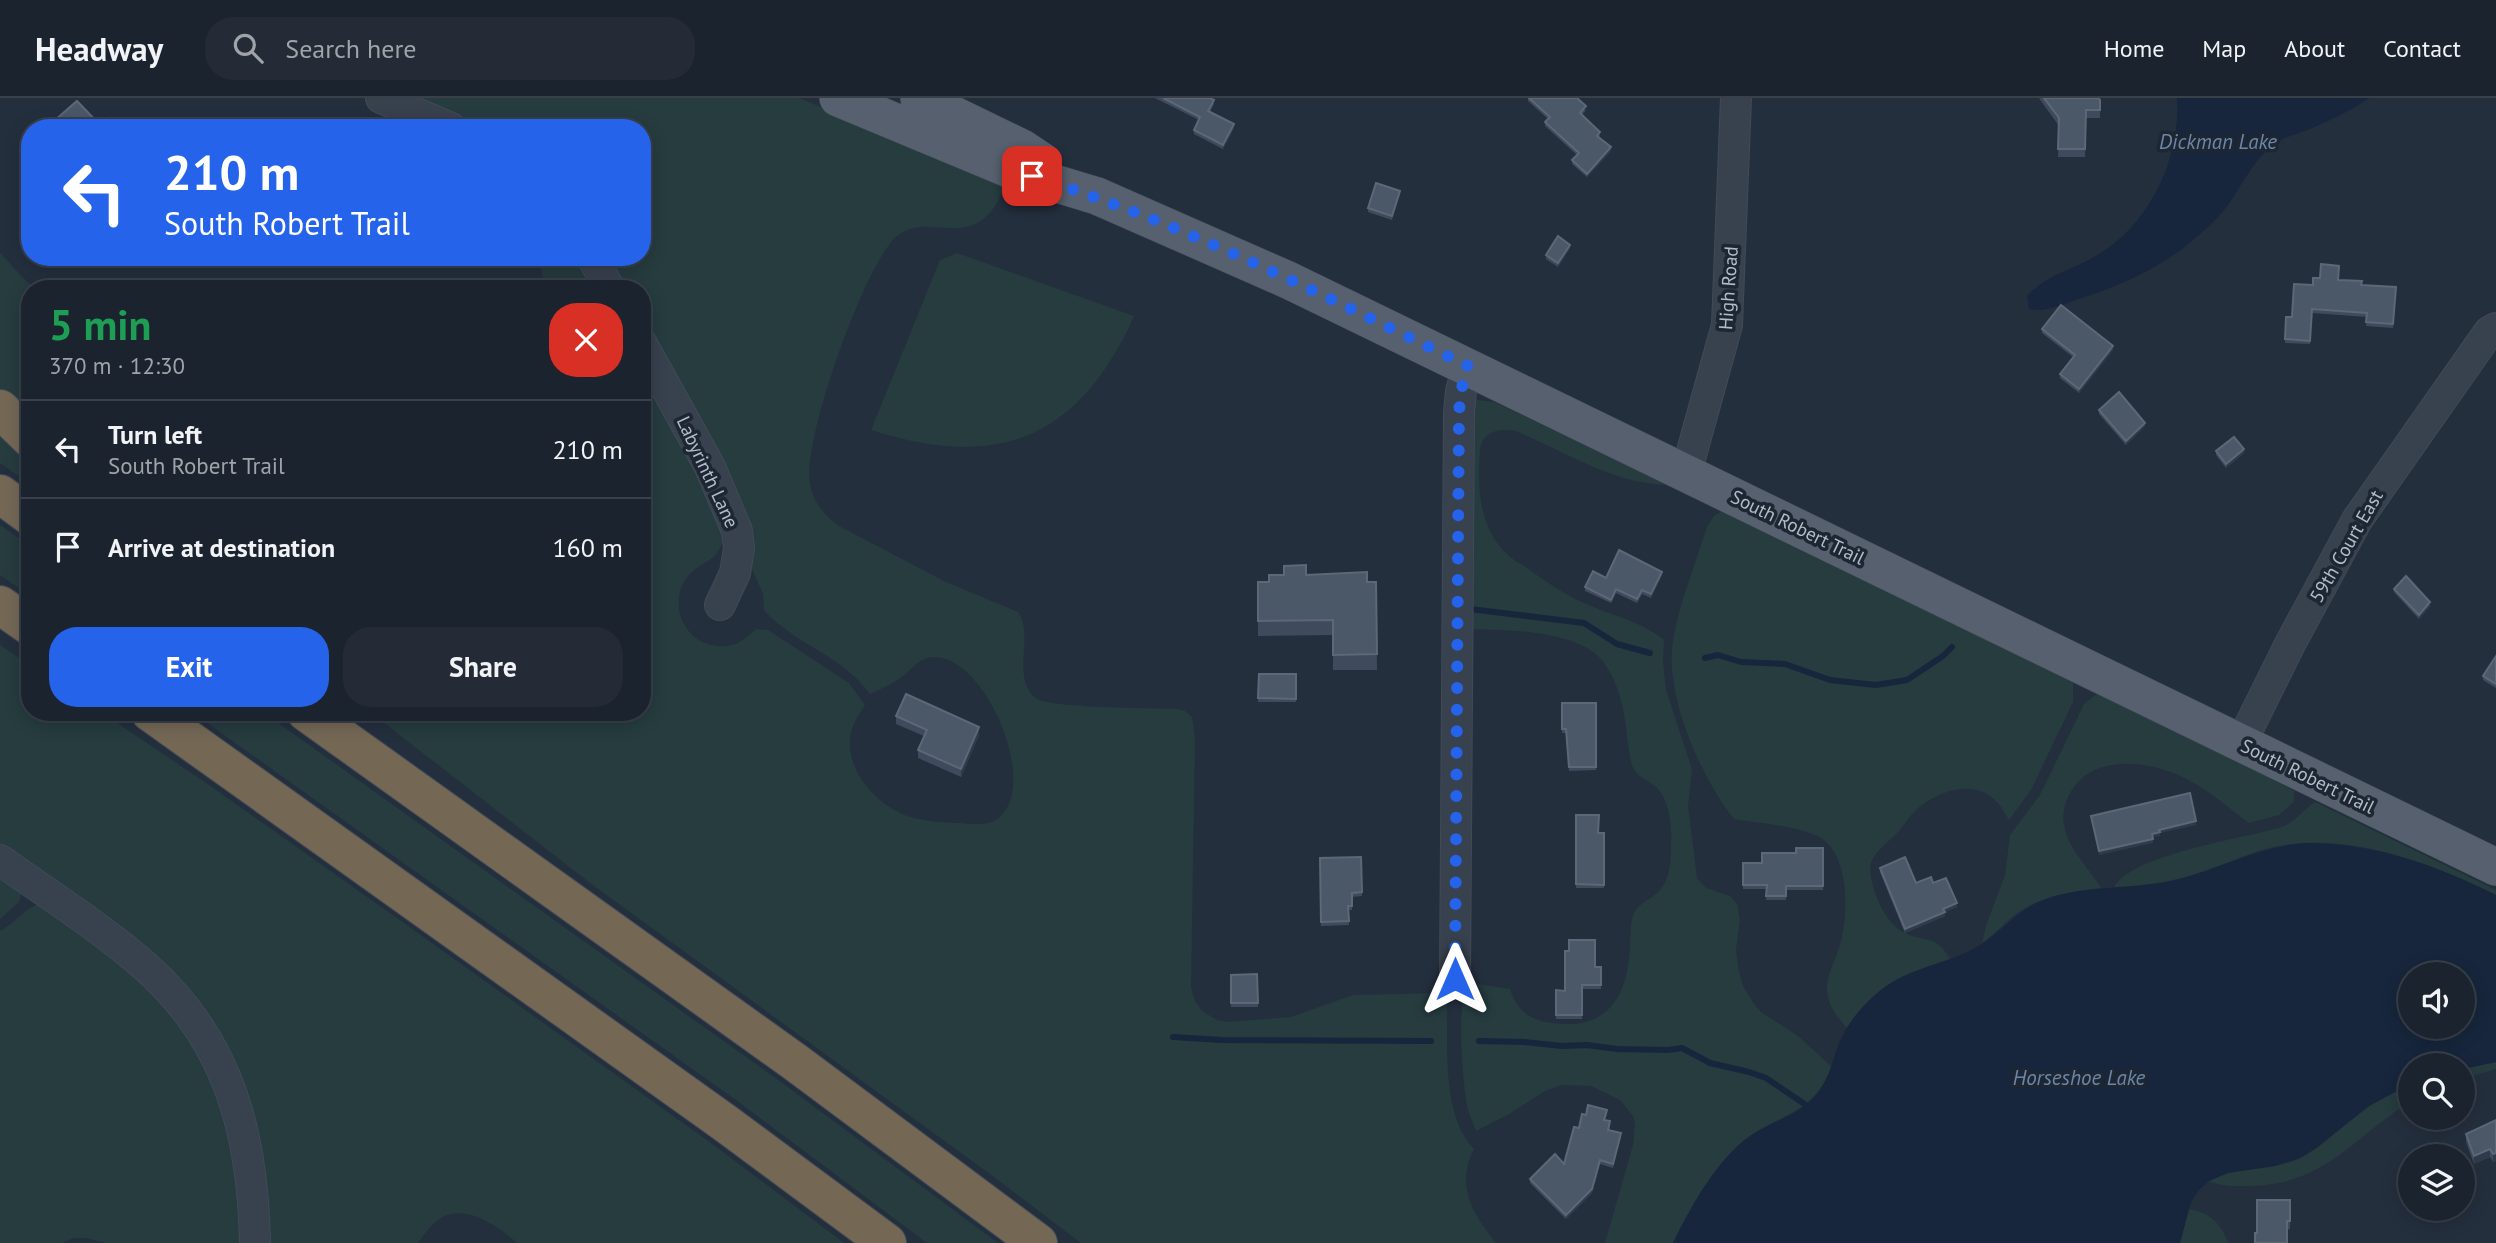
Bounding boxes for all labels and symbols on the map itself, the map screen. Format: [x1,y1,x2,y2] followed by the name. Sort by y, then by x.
[2159,128,2277,155] water label: Dickman Lake
[1002,146,1062,206] pin
[1713,245,1743,331] street label: High Road
[672,412,744,532] street label: Labyrinth Lane
[1727,484,1869,570] street label: South Robert Trail
[2304,485,2388,606] street label: 59th Court East
[2237,733,2379,819] street label: South Robert Trail
[1418,942,1492,1016] position arrow
[2013,1064,2146,1091] water label: Horseshoe Lake

